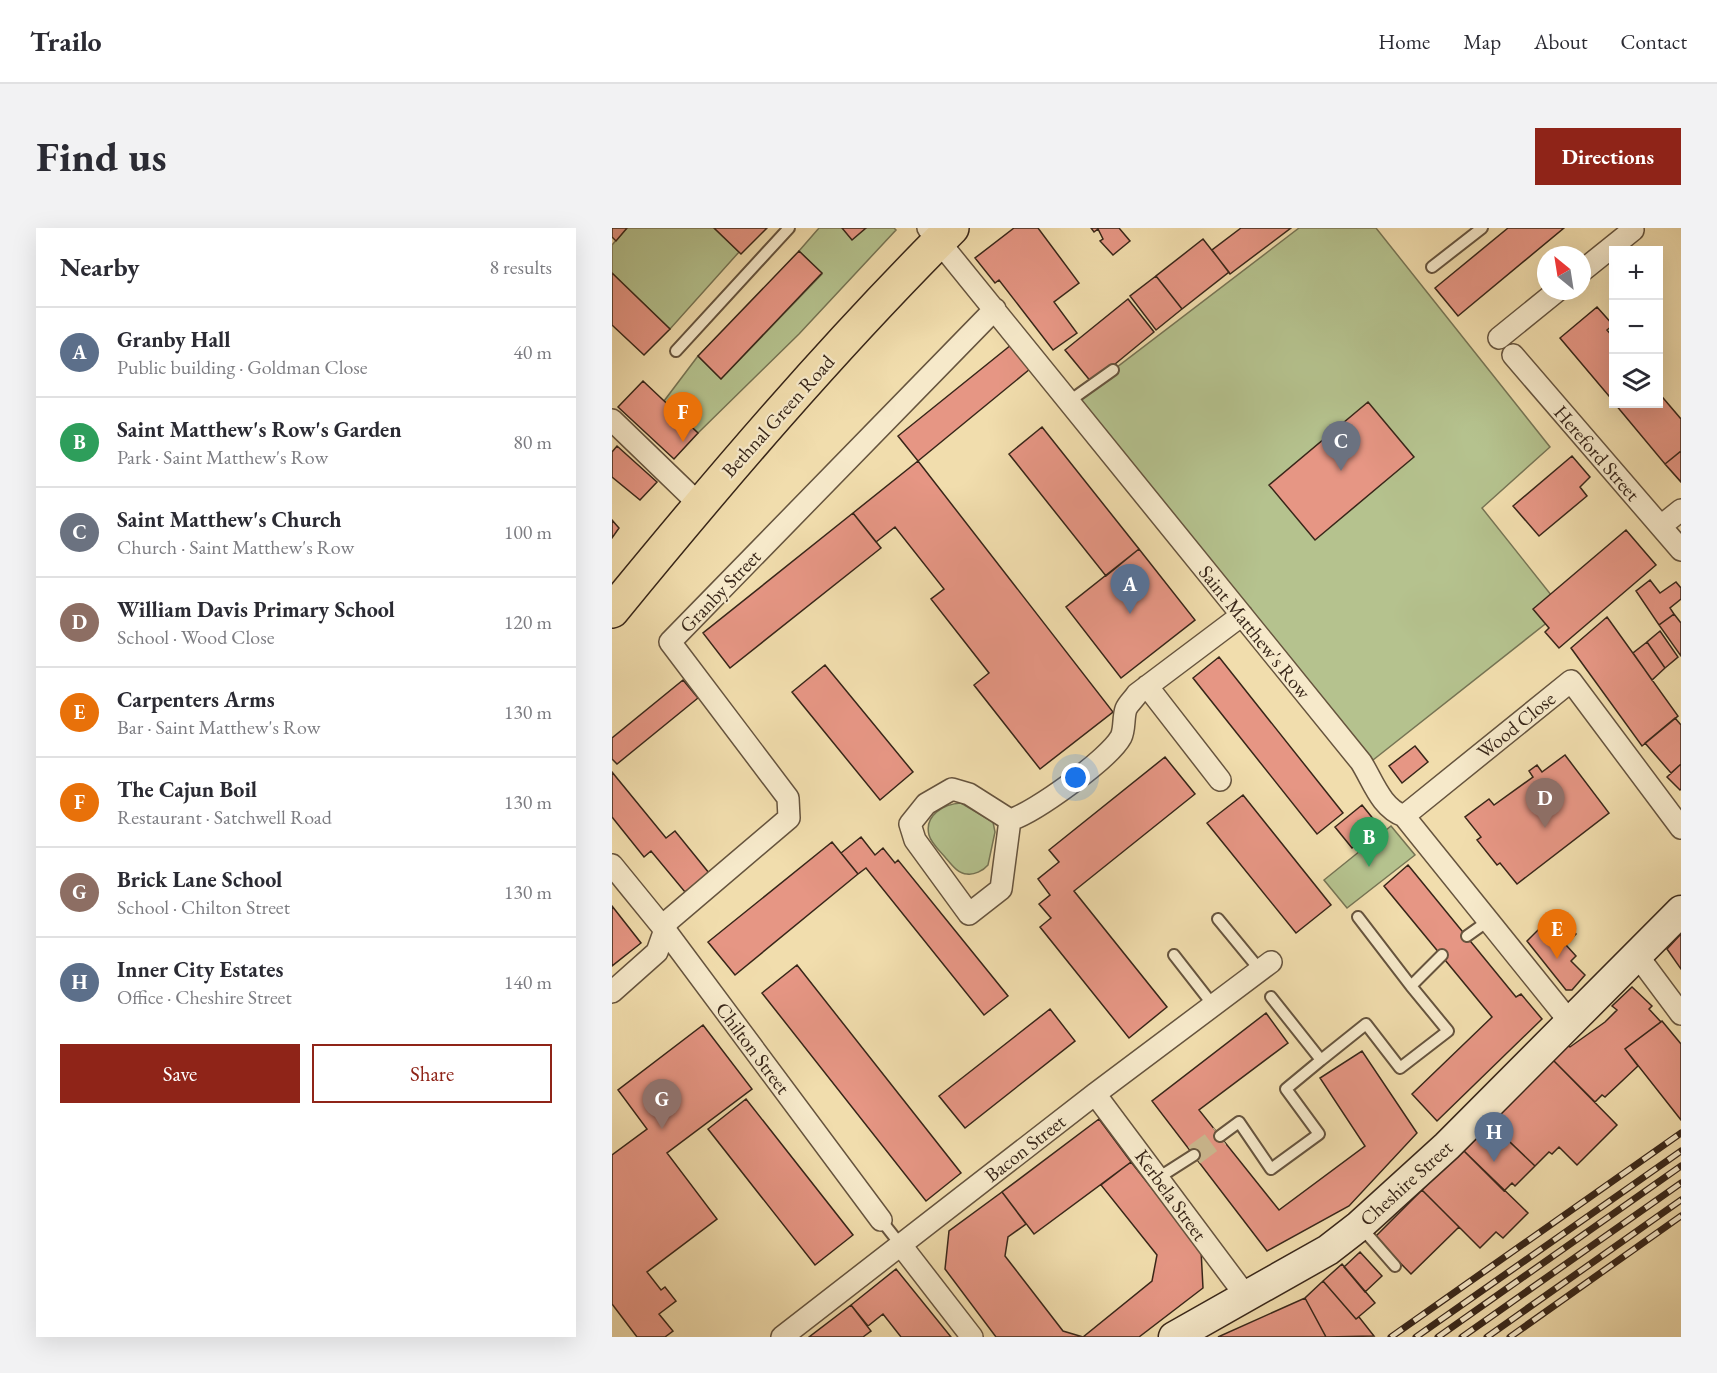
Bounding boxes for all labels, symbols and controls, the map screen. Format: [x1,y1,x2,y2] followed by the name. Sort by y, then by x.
[30,23,102,59] text: Trailo
[1378,28,1430,55] text: Home
[1463,28,1501,55] text: Map
[1534,28,1587,55] text: About
[1620,28,1687,55] text: Contact
[1535,128,1681,185] button: Directions
[36,129,167,184] text: Find us
[1537,246,1591,300] north arrow
[1609,246,1663,408] map controls
[1609,246,1663,300] button: +
[60,250,140,284] text: Nearby
[489,254,552,280] text: 8 results
[1609,300,1663,354] button: −
[117,325,231,354] text: Granby Hall
[72,339,87,365] text: A
[513,339,552,365] text: 40 m
[716,348,841,483] street label: Bethnal Green Road
[117,354,368,380] text: Public building · Goldman Close
[1609,354,1663,408] button: layers
[664,392,702,442] pin: F
[1548,400,1646,507] street label: Hereford Street
[117,415,402,444] text: Saint Matthew's Row's Garden
[1322,422,1360,471] pin: C
[73,429,86,455] text: B
[513,429,552,455] text: 80 m
[117,444,328,470] text: Park · Saint Matthew's Row
[117,505,342,534] text: Saint Matthew's Church
[72,519,87,545] text: C
[504,519,552,545] text: 100 m
[117,534,354,560] text: Church · Saint Matthew's Row
[674,543,767,638] street label: Granby Street
[1193,560,1317,705] street label: Saint Matthew's Row
[1110,564,1150,614] pin: A
[117,595,395,624] text: William Davis Primary School
[72,609,87,635] text: D
[504,609,552,635] text: 120 m
[117,624,274,650] text: School · Wood Close
[117,685,275,714] text: Carpenters Arms
[1472,685,1561,764] street label: Wood Close
[74,699,85,725] text: E
[504,699,552,725] text: 130 m
[117,714,320,740] text: Bar · Saint Matthew's Row
[1061,763,1090,792] your location
[117,775,257,804] text: The Cajun Boil
[1526,778,1564,828] pin: D
[74,789,85,815] text: F
[504,789,552,815] text: 130 m
[117,804,332,830] text: Restaurant · Satchwell Road
[1350,818,1389,867] pin: B
[117,865,282,894] text: Brick Lane School
[72,879,87,905] text: G
[504,879,552,905] text: 130 m
[117,894,290,920] text: School · Chilton Street
[1538,910,1576,959] pin: E
[117,955,283,984] text: Inner City Estates
[71,969,88,995] text: H
[504,969,552,995] text: 140 m
[117,984,292,1010] text: Office · Cheshire Street
[710,997,797,1100] street label: Chilton Street
[60,1044,300,1103] button: Save
[312,1044,552,1103] button: Share
[643,1080,682,1129] pin: G
[979,1108,1071,1188] street label: Bacon Street
[1474,1112,1514,1162] pin: H
[1354,1134,1458,1232] street label: Cheshire Street
[1129,1144,1213,1246] street label: Kerbela Street

